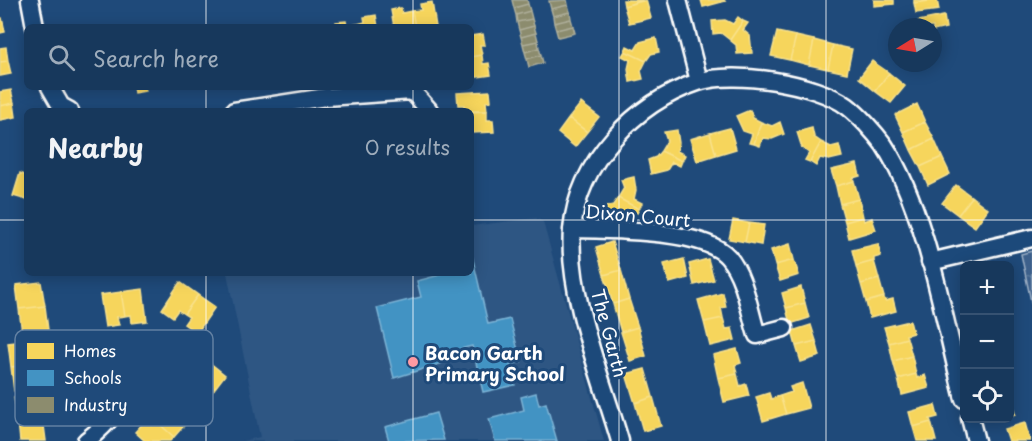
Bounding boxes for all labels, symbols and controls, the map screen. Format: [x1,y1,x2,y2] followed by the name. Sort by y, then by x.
[888,18,942,72] north arrow
[24,24,474,90] search box
[45,41,78,74] icon: search
[93,41,219,74] text: Search here
[48,128,143,167] text: Nearby
[365,132,450,162] text: 0 results
[584,197,692,233] street label: Dixon Court
[960,261,1014,423] map controls
[960,261,1014,315] button: +
[585,286,635,380] street label: The Garth
[960,315,1014,369] button: −
[15,330,213,426] legend
[64,338,116,362] text: Homes
[425,339,565,387] place label: Bacon Garth Primary School
[406,355,420,369] marker: Bacon Garth Primary School
[64,365,122,389] text: Schools
[960,369,1014,423] button: locate
[64,392,127,416] text: Industry

